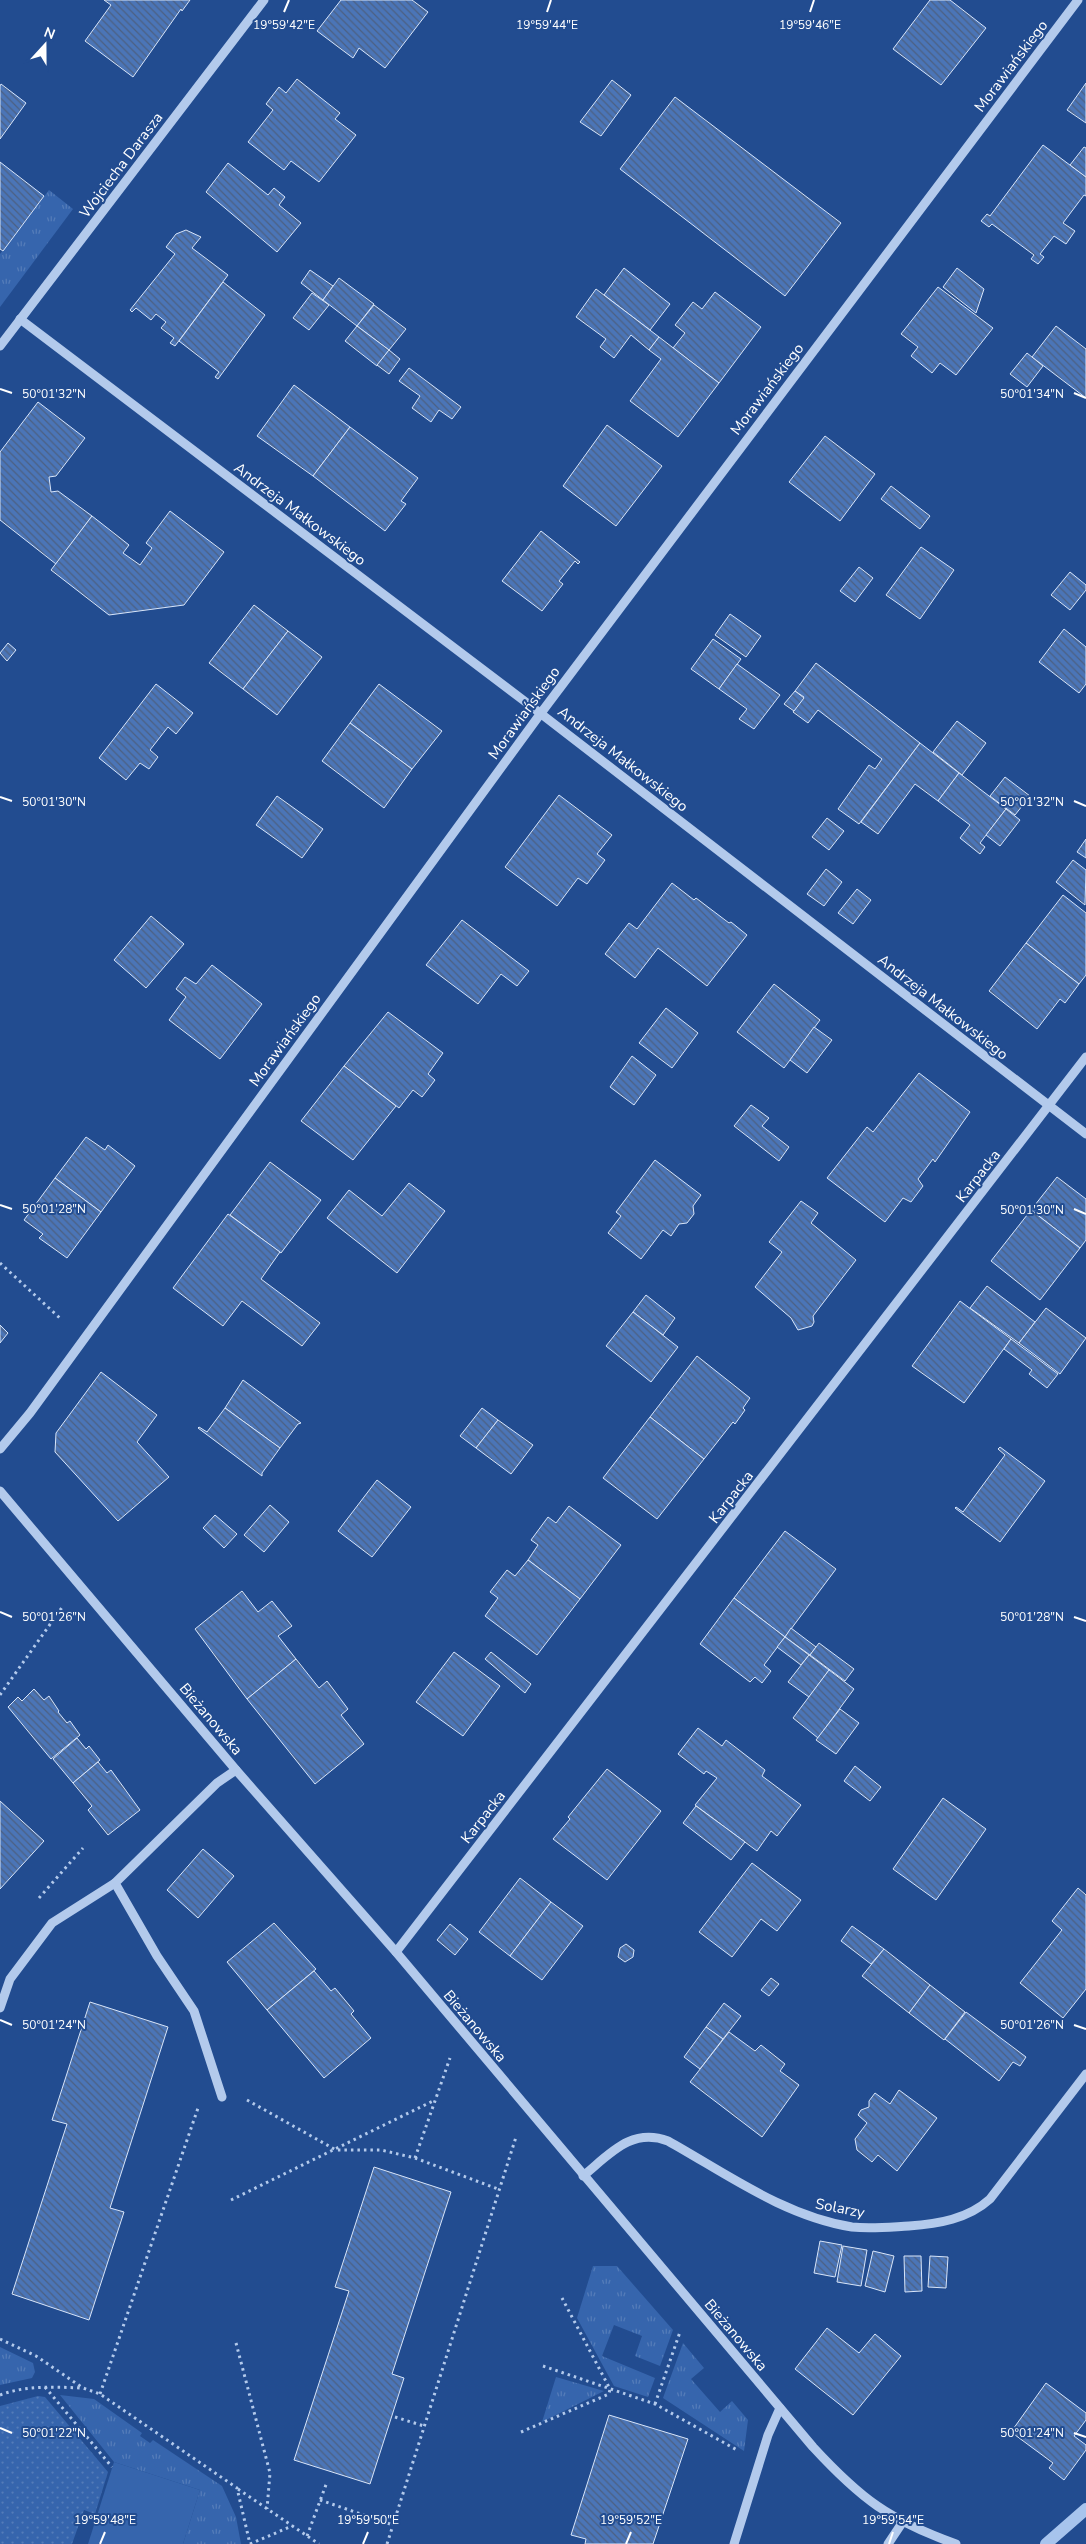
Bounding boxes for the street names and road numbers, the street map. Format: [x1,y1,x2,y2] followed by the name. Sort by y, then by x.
[970,16,1052,116] street label: Morawiańskiego
[75,108,167,222] street label: Wojciecha Darasza
[726,339,808,439] street label: Morawiańskiego
[230,458,370,570] street label: Andrzeja Małkowskiego
[484,663,564,763] street label: Morawiańskiego
[554,702,692,816] street label: Andrzeja Małkowskiego
[874,950,1012,1064] street label: Andrzeja Małkowskiego
[245,990,325,1090] street label: Morawiańskiego
[951,1146,1005,1206] street label: Karpacka
[704,1467,758,1527] street label: Karpacka
[175,1679,247,1759] street label: Bieżanowska
[456,1787,510,1847] street label: Karpacka
[439,1986,511,2066] street label: Bieżanowska
[814,2193,867,2223] street label: Solarzy
[700,2295,772,2375] street label: Bieżanowska

